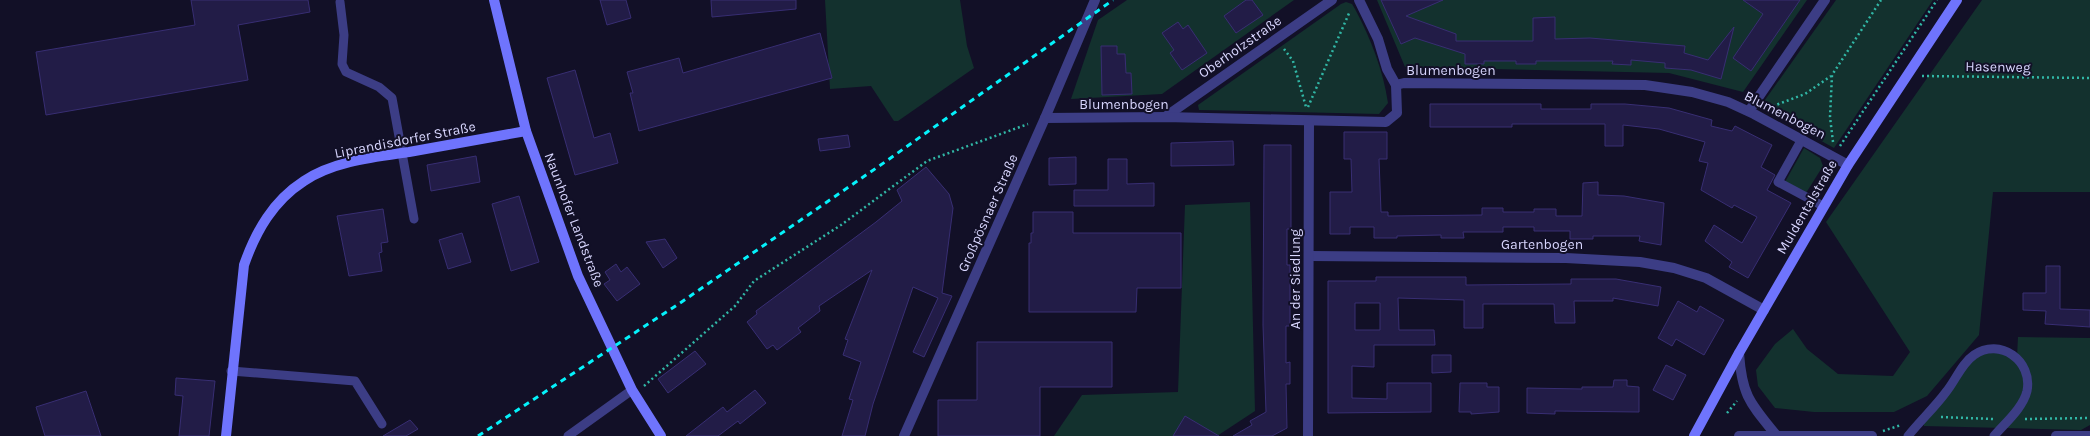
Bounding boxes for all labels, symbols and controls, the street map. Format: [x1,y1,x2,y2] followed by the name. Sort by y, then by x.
[1195,12,1285,82] street label: Oberholzstraße
[1965,58,2031,76] street label: Hasenweg
[1406,62,1496,79] street label: Blumenbogen
[1741,87,1829,143] street label: Blumenbogen
[1079,96,1169,113] street label: Blumenbogen
[333,118,477,162] street label: Liprandisdorfer Straße
[540,150,608,290] street label: Naunhofer Landstraße
[954,151,1022,275] street label: Großpösnaer Straße
[1773,157,1841,257] street label: Muldentalstraße
[1287,229,1304,329] street label: An der Siedlung
[1501,236,1583,253] street label: Gartenbogen

